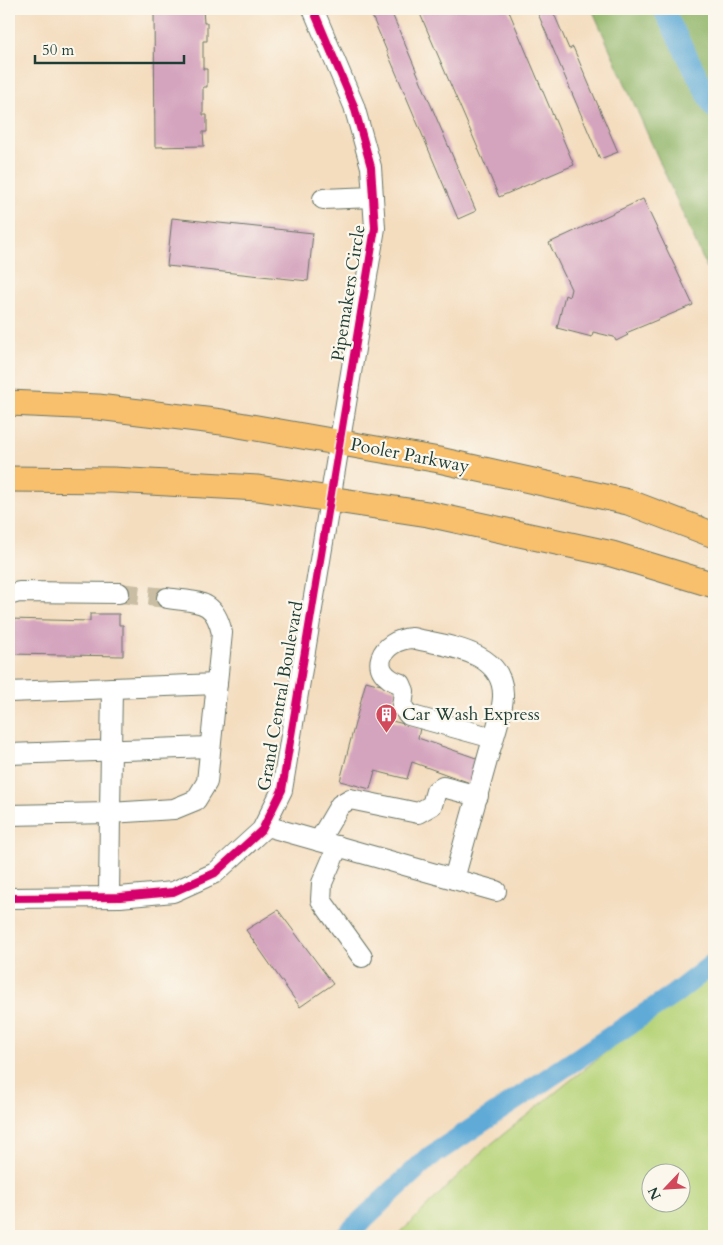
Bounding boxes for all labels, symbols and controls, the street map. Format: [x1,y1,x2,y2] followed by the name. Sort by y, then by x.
[35,32,184,64] scale bar
[42,40,74,60] text: 50 m
[325,223,372,363] street label: Pipemakers Circle
[348,432,472,479] street label: Pooler Parkway
[251,599,310,793] street label: Grand Central Boulevard
[374,702,398,733] building icon: Car Wash Express
[402,702,540,727] place label: Car Wash Express
[640,1162,690,1212] north arrow
[643,1184,666,1203] text: N

